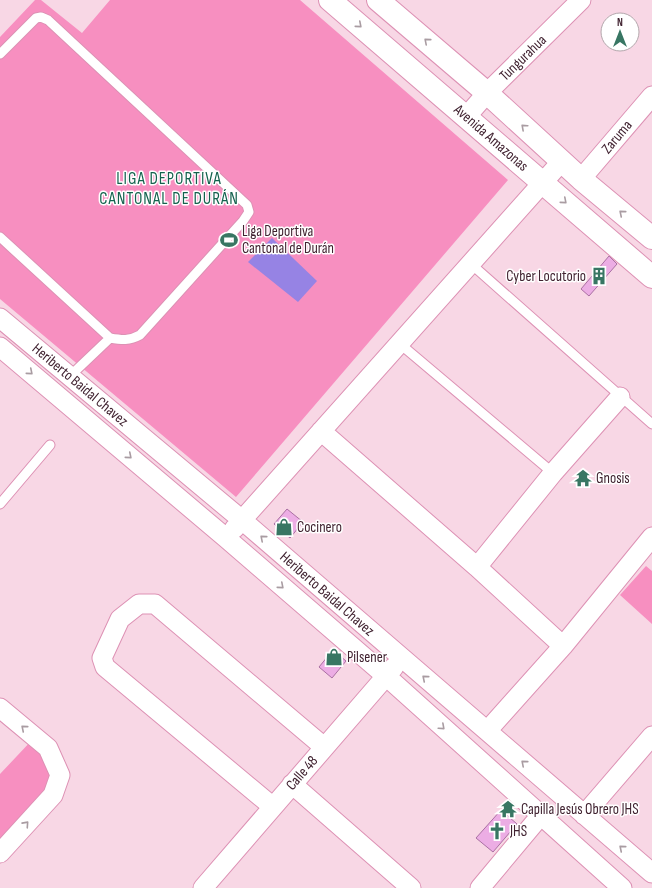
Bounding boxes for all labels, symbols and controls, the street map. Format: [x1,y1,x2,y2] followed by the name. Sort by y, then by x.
[600,12,640,52] north arrow
[617,16,623,29] text: N
[355,21,362,28] one-way arrow
[495,31,551,85] street label: Tungurahua
[424,39,431,46] one-way arrow
[449,100,532,176] street label: Avenida Amazonas
[598,116,637,158] street label: Zaruma
[522,125,529,132] one-way arrow
[99,169,239,209] district label: LIGA DEPORTIVA CANTONAL DE DURÁN
[559,197,567,204] one-way arrow
[619,210,627,217] one-way arrow
[242,222,334,258] place label: Liga Deportiva Cantonal de Durán
[219,230,239,250] sports icon: Liga Deportiva Cantonal de Durán
[589,266,609,286] building icon: Cyber Locutorio
[506,267,586,286] place label: Cyber Locutorio
[28,339,132,431] street label: Heriberto Baidal Chavez
[25,367,32,374] one-way arrow
[124,451,132,458] one-way arrow
[573,468,593,488] temple icon: Gnosis
[596,469,630,488] place label: Gnosis
[274,517,294,537] shop icon: Cocinero
[297,518,342,537] place label: Cocinero
[260,536,268,543] one-way arrow
[276,548,379,641] street label: Heriberto Baidal Chavez
[276,581,284,588] one-way arrow
[324,647,344,667] shop icon: Pilsener
[347,648,388,667] place label: Pilsener
[422,676,429,683] one-way arrow
[437,722,445,729] one-way arrow
[21,725,28,732] one-way arrow
[282,752,322,794] street label: Calle 48
[521,761,528,768] one-way arrow
[498,799,518,819] temple icon: Capilla Jesús Obrero JHS
[521,800,639,819] place label: Capilla Jesús Obrero JHS
[21,821,29,829] one-way arrow
[487,821,507,841] church icon: JHS
[509,822,527,841] place label: JHS
[620,845,627,852] one-way arrow

